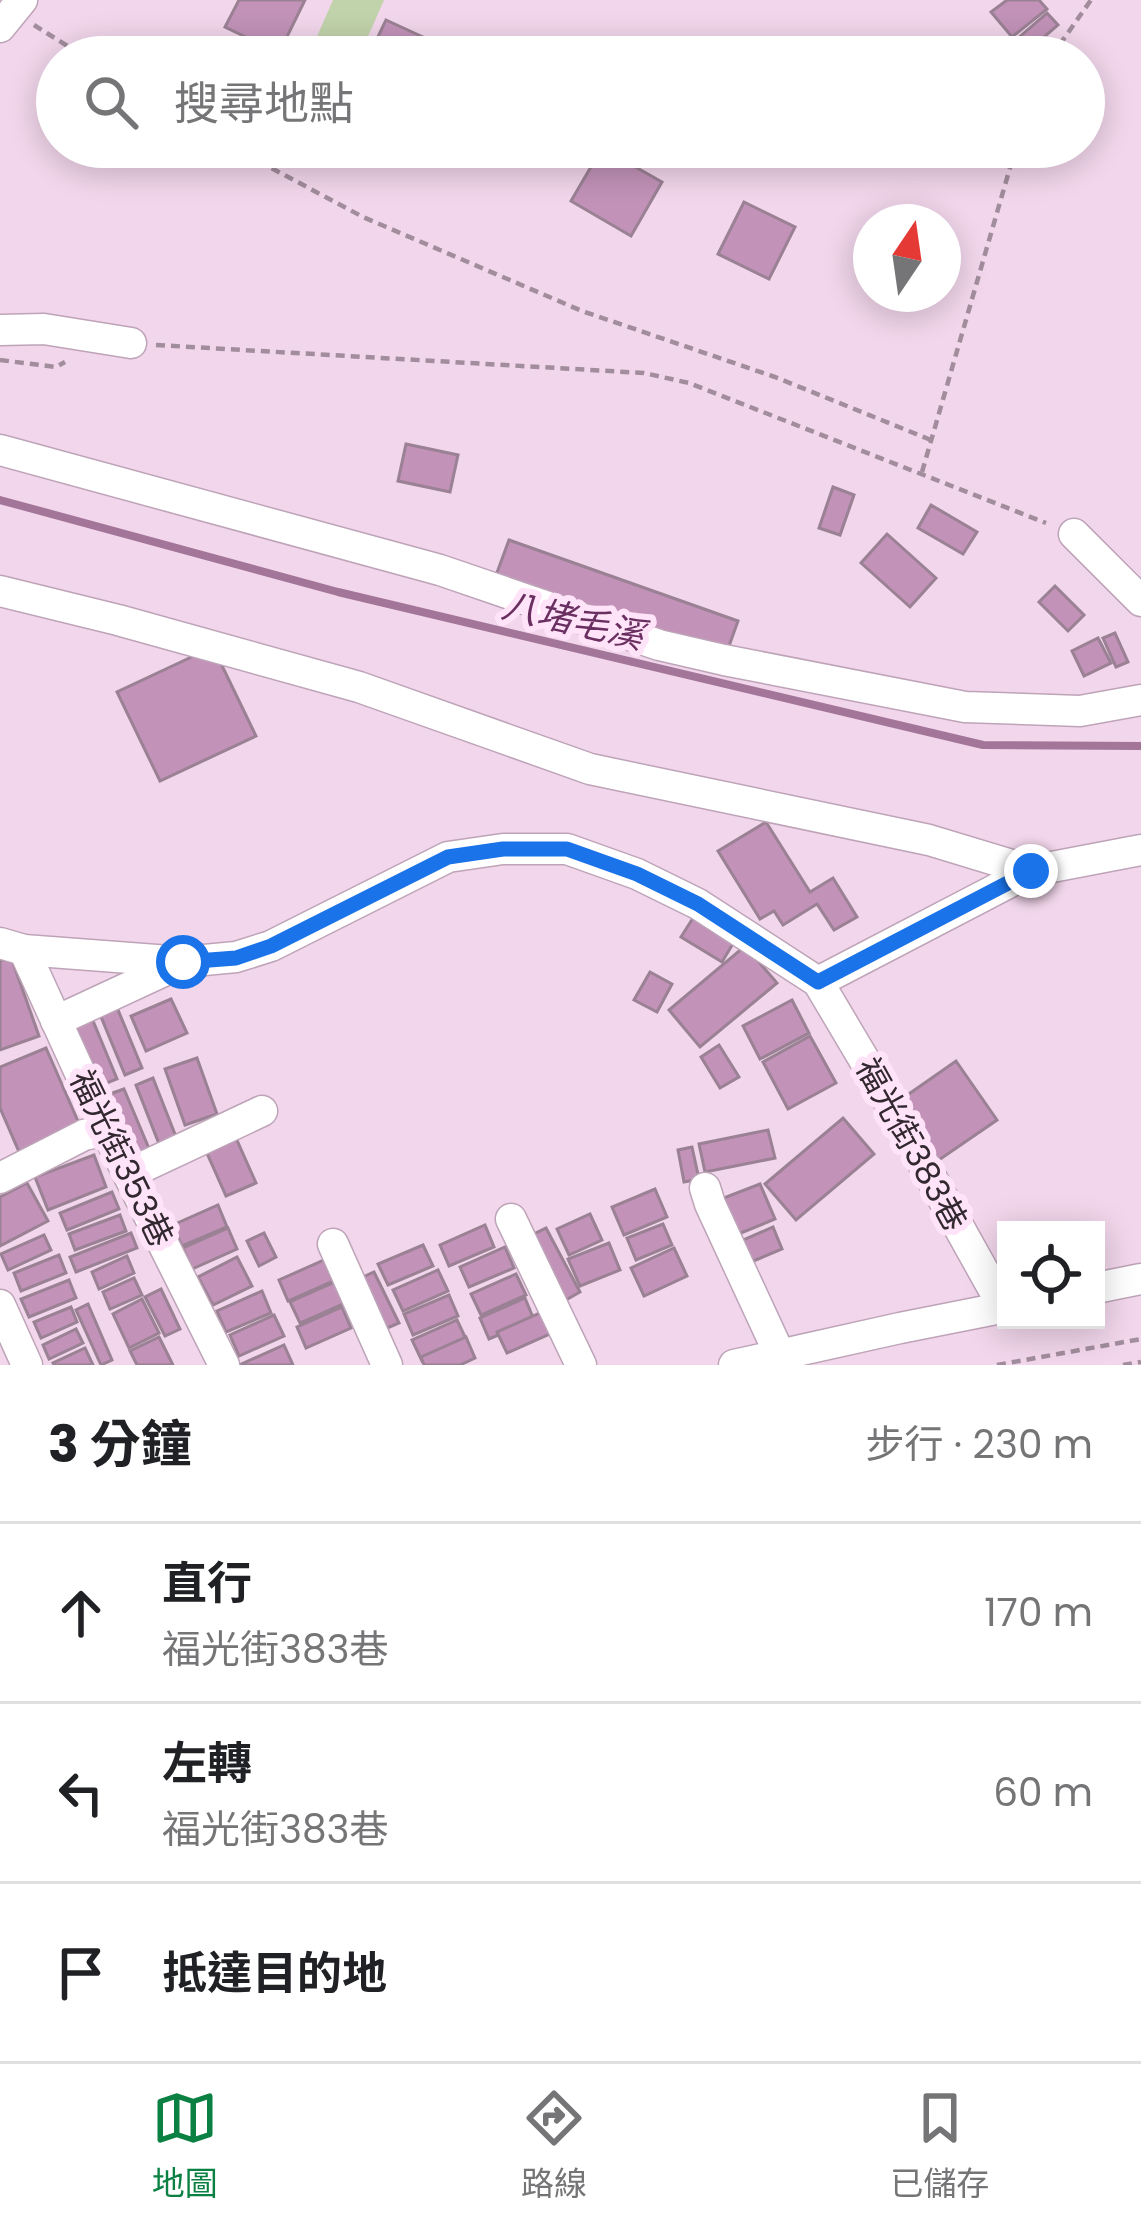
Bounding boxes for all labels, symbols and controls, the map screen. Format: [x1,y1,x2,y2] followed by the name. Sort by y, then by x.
[36,36,1105,168] search box
[78,69,144,135] icon: search
[174,72,354,135] text: 搜尋地點
[853,204,961,312] north arrow
[497,579,654,663] water label: 八堵毛溪
[1004,844,1058,898] route end
[156,935,210,989] route start
[845,1049,979,1239] street label: 福光街383巷
[58,1062,185,1255] street label: 福光街353巷
[997,1221,1105,1329] map controls
[997,1221,1105,1329] button: locate
[48,1408,192,1480] text: 3 分鐘
[865,1417,1093,1472] text: 步行 · 230 m
[162,1552,252,1615] text: 直行
[48,1580,114,1646] icon: ahead
[984,1585,1093,1640] text: 170 m
[162,1622,389,1677] text: 福光街383巷
[162,1732,252,1795] text: 左轉
[48,1760,114,1826] icon: left
[993,1765,1093,1820] text: 60 m
[162,1802,389,1857] text: 福光街383巷
[48,1940,114,2006] icon: arrive
[162,1942,387,2005] text: 抵達目的地
[152,2085,218,2209] tab: 地圖
[521,2085,587,2209] tab: 路線
[890,2085,989,2209] tab: 已儲存

